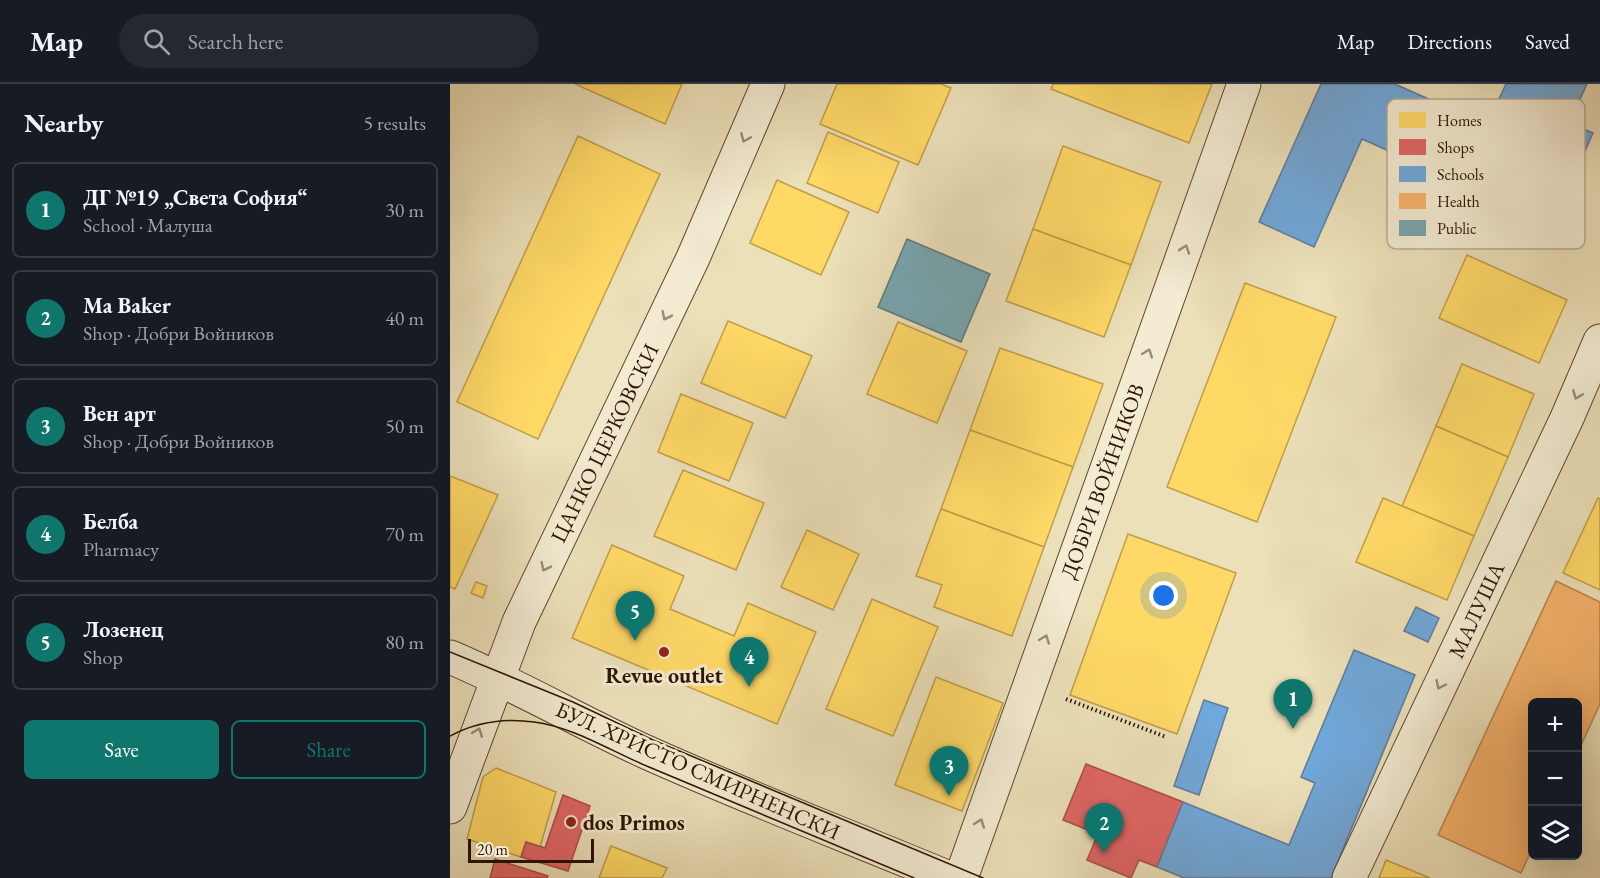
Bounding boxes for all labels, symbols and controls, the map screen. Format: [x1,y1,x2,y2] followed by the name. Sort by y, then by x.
[119,14,539,68] search box
[30,23,83,59] text: Map
[140,25,173,58] icon: search
[188,27,283,56] text: Search here
[1337,28,1374,55] text: Map
[1407,28,1492,55] text: Directions
[1525,28,1570,55] text: Saved
[1387,99,1585,249] legend
[24,106,104,140] text: Nearby
[363,110,426,136] text: 5 results
[1437,110,1482,131] text: Homes
[740,131,752,142] one-way arrow
[1437,137,1474,158] text: Shops
[1437,164,1484,185] text: Schools
[83,183,308,212] text: ДГ №19 „Света София“
[1437,191,1480,212] text: Health
[40,197,51,223] text: 1
[385,197,424,223] text: 30 m
[83,212,213,238] text: School · Малуша
[1437,218,1477,239] text: Public
[1177,244,1190,255] one-way arrow
[83,291,171,320] text: Ma Baker
[40,305,51,331] text: 2
[385,305,424,331] text: 40 m
[661,309,673,320] one-way arrow
[83,320,274,346] text: Shop · Добри Войников
[544,339,665,547] street label: ЦАНКО ЦЕРКОВСКИ
[1140,348,1153,359] one-way arrow
[1054,380,1151,583] street label: ДОБРИ ВОЙНИКОВ
[1572,388,1584,399] one-way arrow
[83,399,156,428] text: Вен арт
[40,413,51,439] text: 3
[385,413,424,439] text: 50 m
[83,428,274,454] text: Shop · Добри Войников
[83,507,138,536] text: Белба
[40,521,51,547] text: 4
[385,521,424,547] text: 70 m
[83,536,159,562] text: Pharmacy
[1442,557,1512,663] street label: МАЛУША
[541,561,552,572] one-way arrow
[1149,581,1178,610] your location
[616,592,654,641] pin: 5
[83,615,164,644] text: Лозенец
[40,629,51,655] text: 5
[385,629,424,655] text: 80 m
[1038,634,1051,645] one-way arrow
[730,638,768,687] pin: 4
[83,644,123,670] text: Shop
[657,645,671,659] marker: Revue outlet
[605,661,724,690] place label: Revue outlet
[1436,679,1448,690] one-way arrow
[1274,680,1312,729] pin: 1
[551,695,845,846] street label: БУЛ. ХРИСТО СМИРНЕНСКИ
[1528,698,1582,860] map controls
[1528,698,1582,752] button: +
[24,720,219,779] button: Save
[231,720,426,779] button: Share
[470,727,483,738] one-way arrow
[930,746,968,796] pin: 3
[1528,752,1582,806] button: −
[1084,804,1124,853] pin: 2
[1528,806,1582,860] button: layers
[583,808,685,837] place label: dos Primos
[564,815,578,829] marker: dos Primos
[972,818,985,829] one-way arrow
[468,836,594,864] scale bar
[477,839,508,860] text: 20 m

